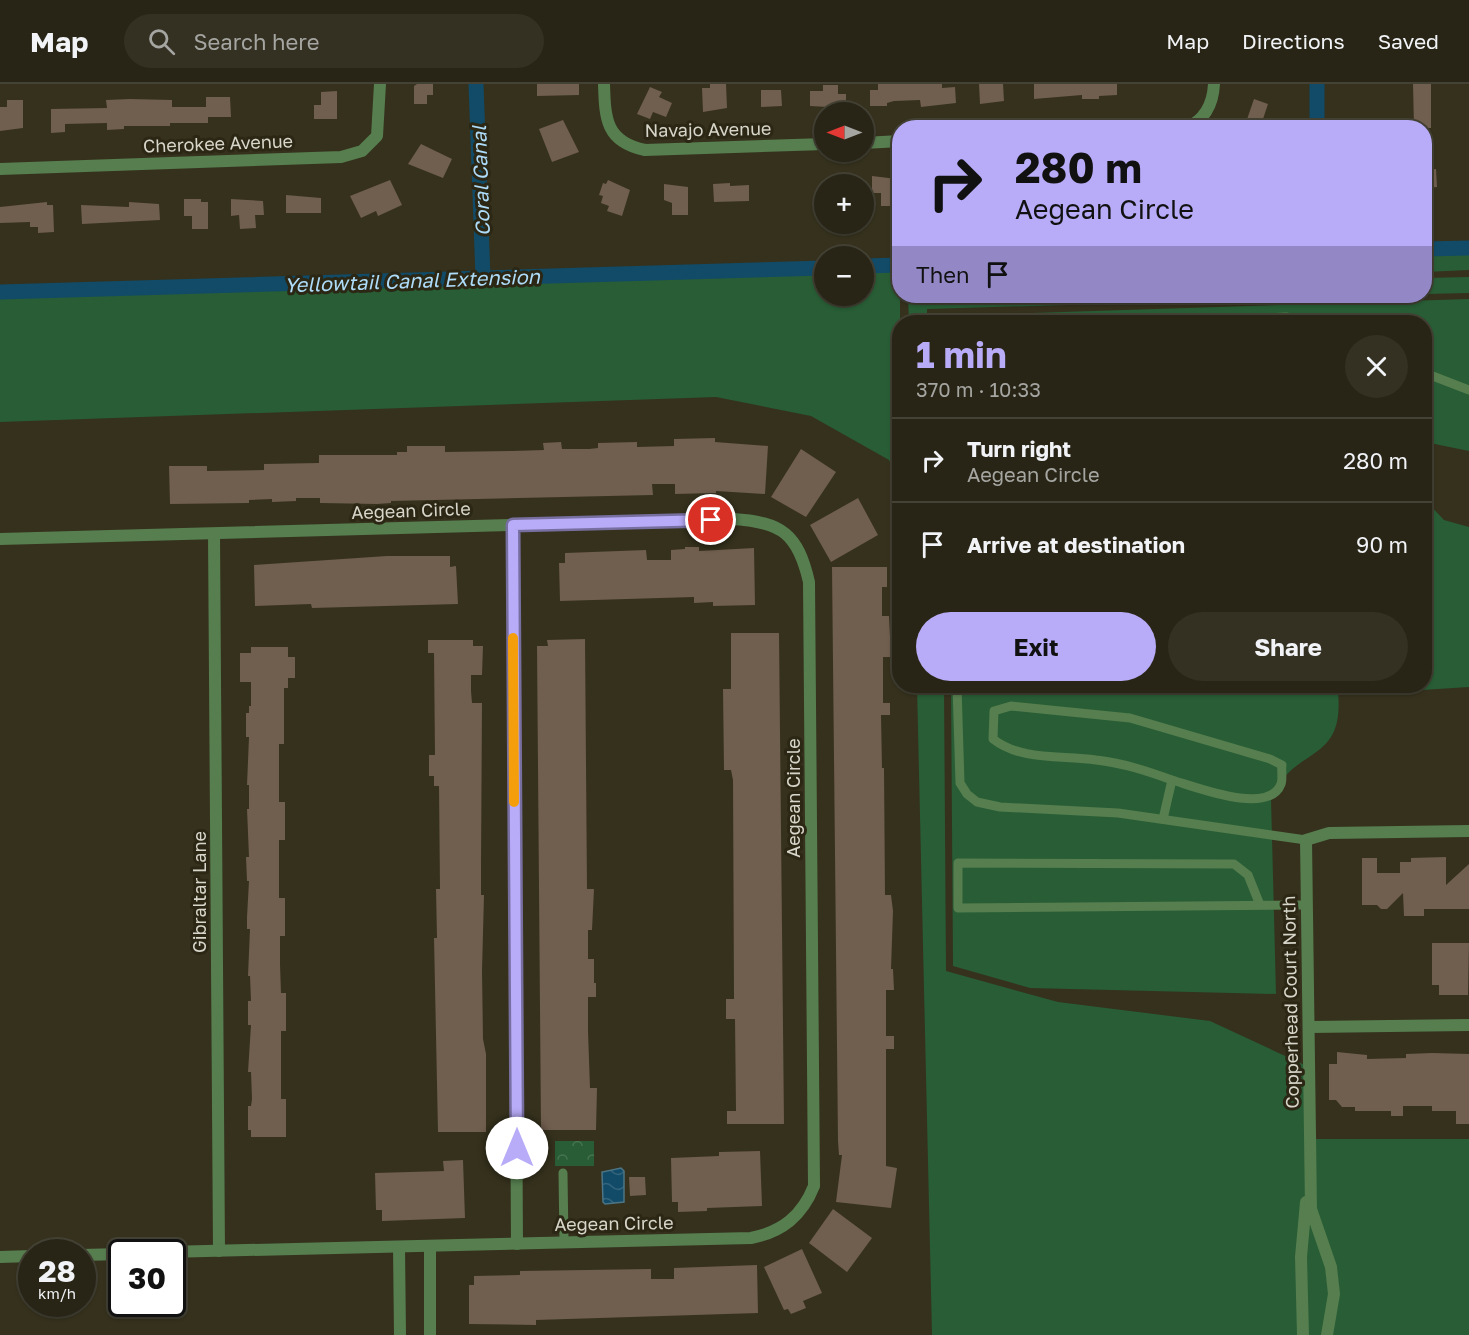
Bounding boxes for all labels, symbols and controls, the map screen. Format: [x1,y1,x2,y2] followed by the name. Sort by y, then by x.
[124,14,544,68] search box
[30,25,88,58] text: Map
[145,25,178,58] icon: search
[193,28,319,55] text: Search here
[1166,28,1209,54] text: Map
[1242,28,1345,54] text: Directions
[1378,28,1439,54] text: Saved
[814,102,874,162] north arrow
[814,102,874,306] map controls
[644,117,772,141] street label: Navajo Avenue
[466,125,494,237] water label: Coral Canal
[143,129,293,157] street label: Cherokee Avenue
[1015,142,1142,192] text: 280 m
[916,144,994,222] icon: right
[814,174,874,234] button: +
[1015,193,1194,225] text: Aegean Circle
[814,246,874,306] button: −
[981,258,1014,291] icon: arrive
[916,261,969,288] text: Then
[284,264,541,296] water label: Yellowtail Canal Extension
[916,333,1007,376] text: 1 min
[1345,335,1408,398] button: close
[916,377,1041,401] text: 370 m · 10:33
[967,435,1071,462] text: Turn right
[916,444,949,477] icon: right
[1343,447,1408,474] text: 280 m
[967,462,1100,486] text: Aegean Circle
[685,494,736,545] pin
[351,497,471,523] street label: Aegean Circle
[694,503,727,536] icon: arrive
[916,528,949,561] icon: arrive
[967,531,1185,558] text: Arrive at destination
[1356,531,1408,558] text: 90 m
[916,612,1156,681] button: Exit
[1168,612,1408,681] button: Share
[782,738,804,858] street label: Aegean Circle
[188,831,210,953] street label: Gibraltar Lane
[1277,895,1303,1109] street label: Copperhead Court North
[485,1116,549,1180] position arrow
[554,1211,674,1235] street label: Aegean Circle
[108,1239,186,1317] speed limit sign: 30
[38,1253,76,1289] text: 28
[38,1284,76,1302] text: km/h

